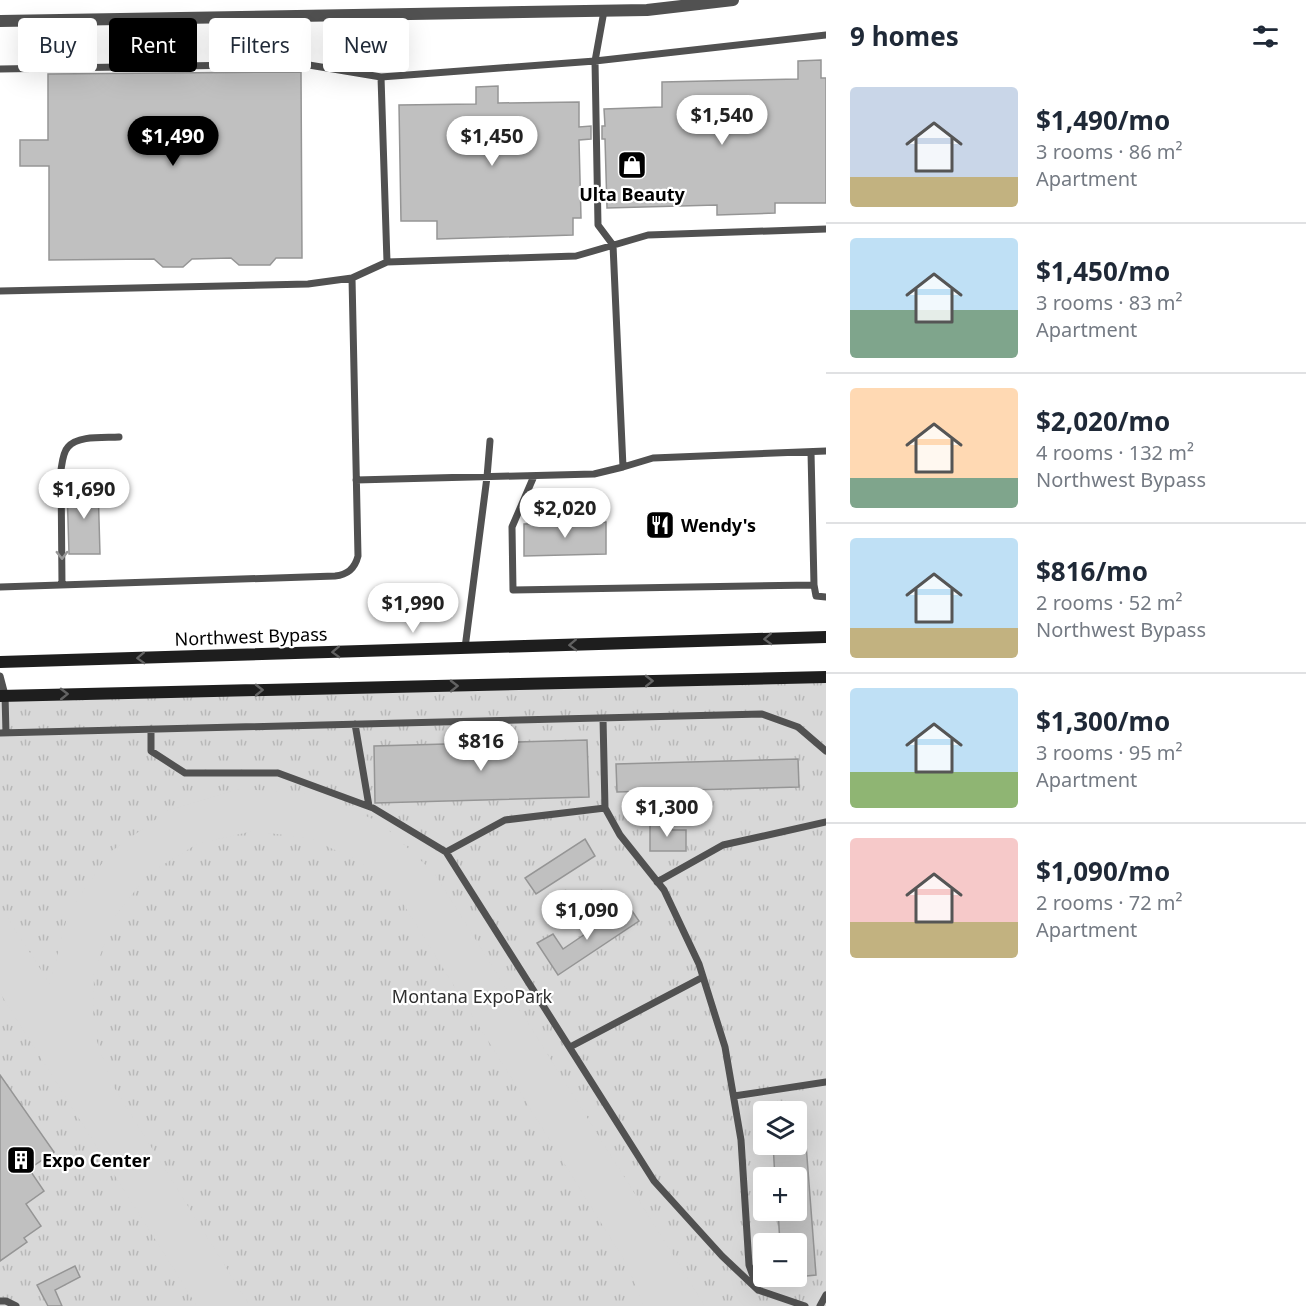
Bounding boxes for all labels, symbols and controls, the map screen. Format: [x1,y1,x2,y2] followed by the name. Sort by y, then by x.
[18,18,97,72] chip: Buy
[109,18,197,72] chip: Rent
[209,18,311,72] chip: Filters
[323,18,409,72] chip: New
[850,18,959,54] text: 9 homes
[1249,20,1282,53] icon: filters
[673,95,771,146] pin: $1,540
[691,101,753,128] text: $1,540
[1036,102,1170,138] text: $1,490/mo
[898,111,970,183] icon: home
[124,116,222,167] pin: $1,490
[443,116,541,167] pin: $1,450
[142,122,204,149] text: $1,490
[461,122,523,149] text: $1,450
[1036,138,1183,165] text: 3 rooms · 86 m²
[616,149,648,181] shop icon: Ulta Beauty
[1036,165,1137,192] text: Apartment
[579,182,685,206] place label: Ulta Beauty
[1036,253,1170,289] text: $1,450/mo
[898,262,970,334] icon: home
[1036,289,1183,316] text: 3 rooms · 83 m²
[1036,316,1137,343] text: Apartment
[1036,403,1170,439] text: $2,020/mo
[898,412,970,484] icon: home
[1036,439,1194,466] text: 4 rooms · 132 m²
[1036,466,1206,493] text: Northwest Bypass
[35,469,133,520] pin: $1,690
[53,475,115,502] text: $1,690
[516,488,614,539] pin: $2,020
[534,494,596,521] text: $2,020
[644,509,676,541] restaurant icon: Wendy's
[681,513,756,537] place label: Wendy's
[56,551,68,560] one-way arrow
[1036,553,1148,589] text: $816/mo
[898,562,970,634] icon: home
[364,583,462,634] pin: $1,990
[382,589,444,616] text: $1,990
[1036,589,1183,616] text: 2 rooms · 52 m²
[1036,616,1206,643] text: Northwest Bypass
[174,621,328,651] street label: Northwest Bypass
[763,632,772,645] one-way arrow
[568,638,577,651] one-way arrow
[331,646,340,658] one-way arrow
[136,651,145,664] one-way arrow
[644,675,653,687] one-way arrow
[449,679,458,692] one-way arrow
[254,684,263,696] one-way arrow
[59,688,68,700] one-way arrow
[1036,703,1170,739] text: $1,300/mo
[898,712,970,784] icon: home
[445,721,517,772] pin: $816
[458,727,504,754] text: $816
[1036,739,1183,766] text: 3 rooms · 95 m²
[1036,766,1137,793] text: Apartment
[618,787,716,838] pin: $1,300
[636,793,698,820] text: $1,300
[1036,853,1170,889] text: $1,090/mo
[898,862,970,934] icon: home
[1036,889,1183,916] text: 2 rooms · 72 m²
[538,890,636,941] pin: $1,090
[556,896,618,923] text: $1,090
[1036,916,1137,943] text: Apartment
[392,984,553,1008] park label: Montana ExpoPark
[753,1101,807,1287] map controls
[753,1101,807,1155] button: layers
[5,1144,37,1176] building icon: Expo Center
[42,1148,150,1172] place label: Expo Center
[753,1167,807,1221] button: +
[753,1233,807,1287] button: −

